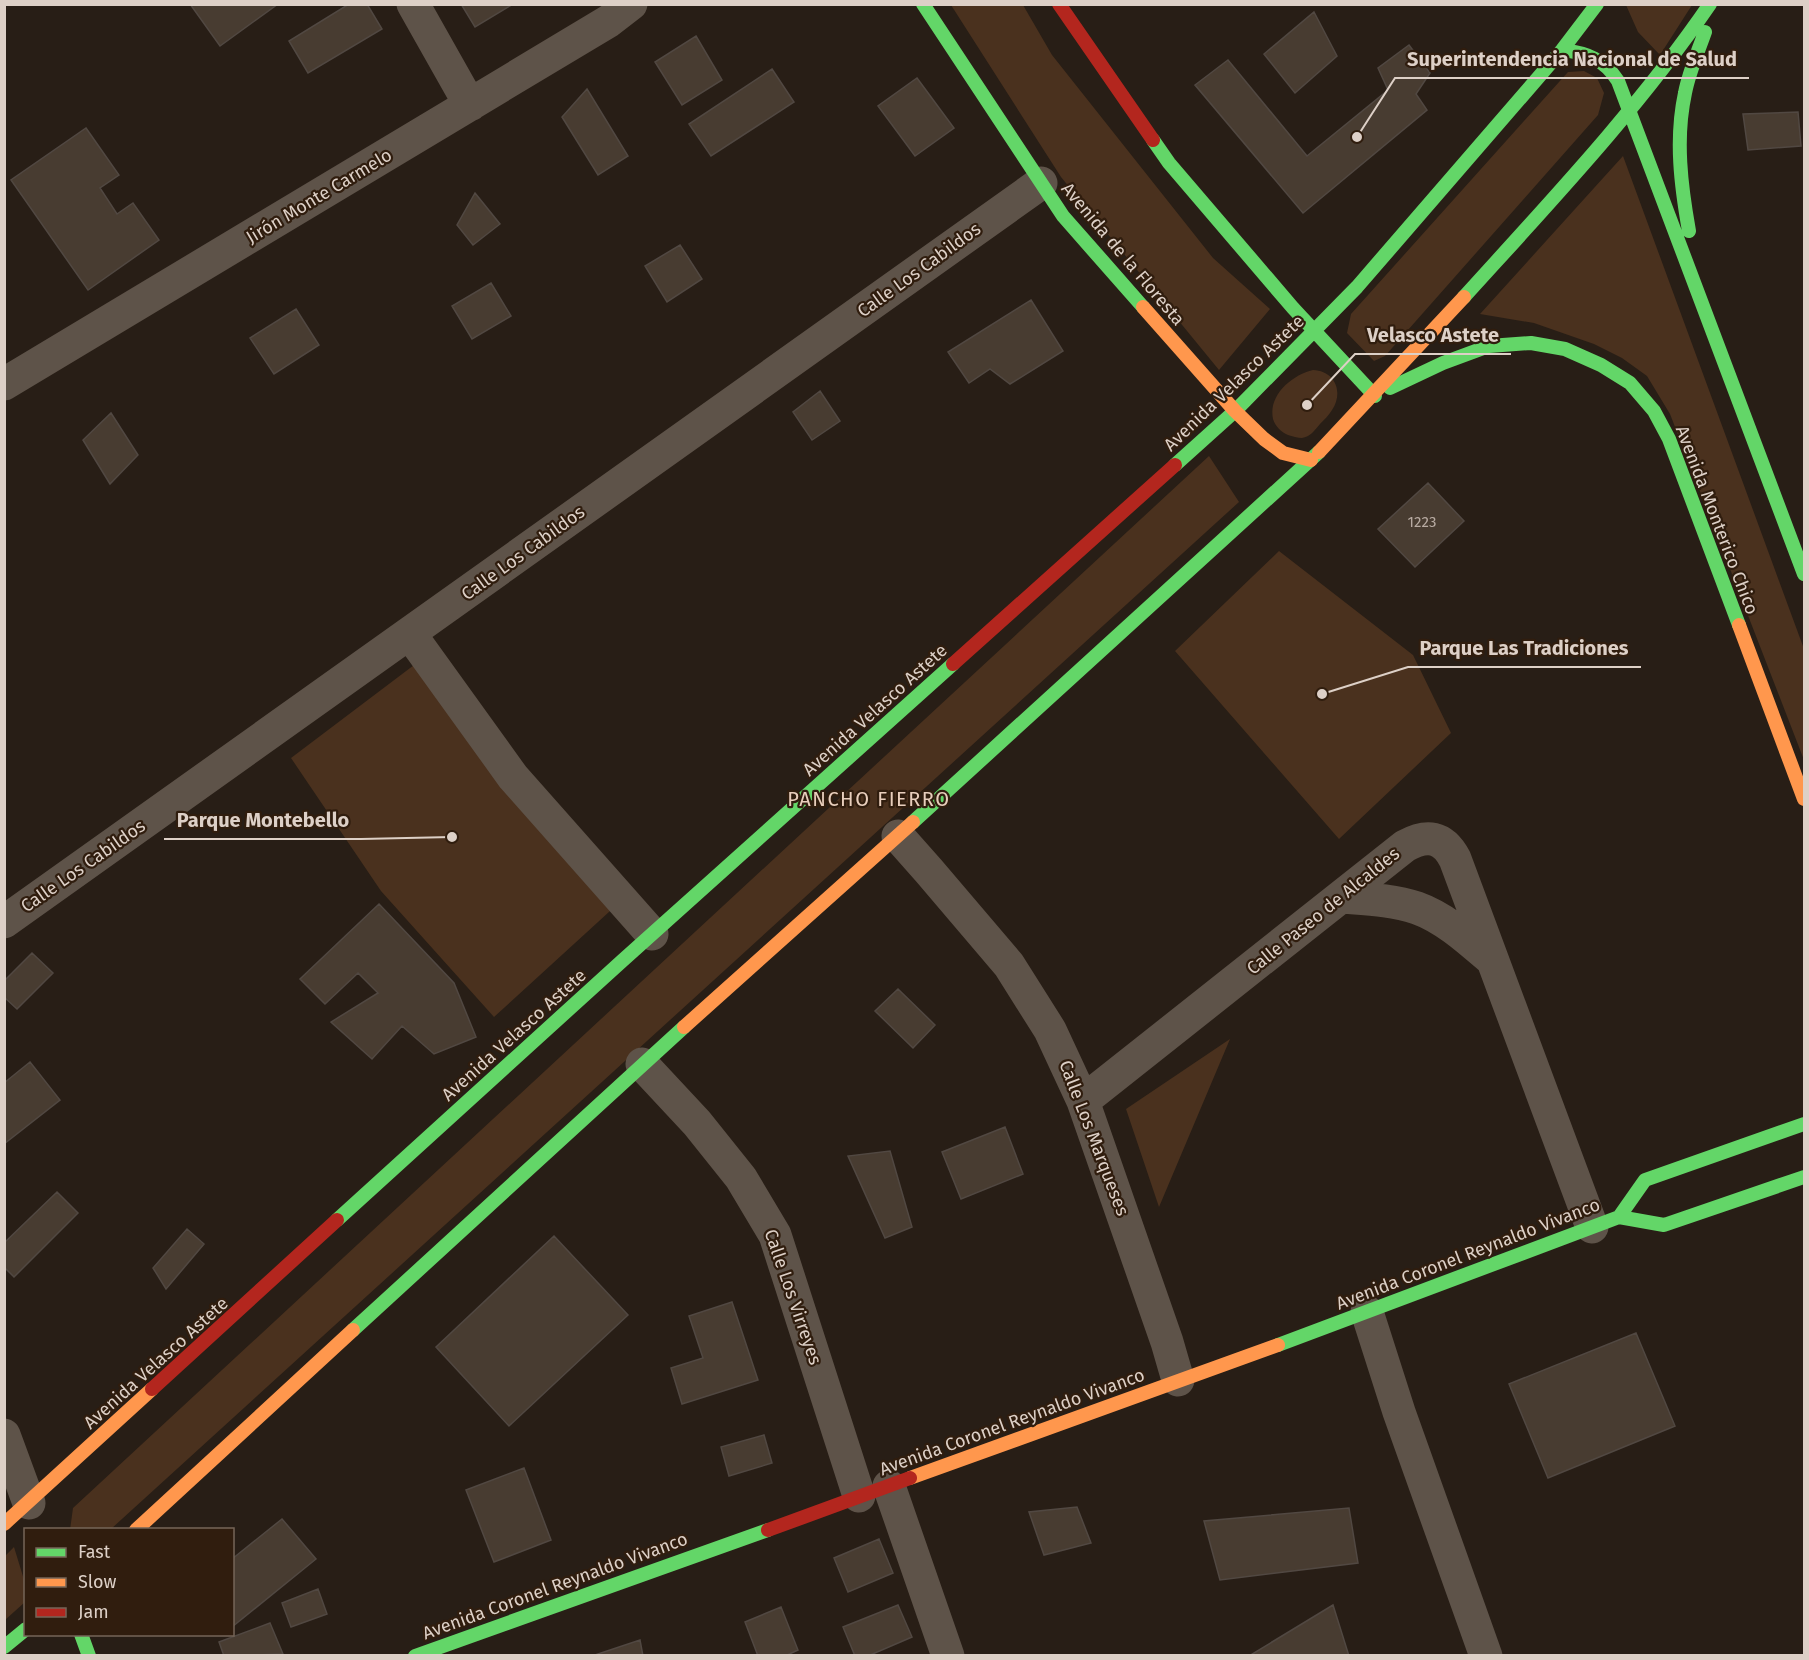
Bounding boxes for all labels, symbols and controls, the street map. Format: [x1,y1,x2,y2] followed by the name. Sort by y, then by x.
[1395,40,1749,78] callout: Superintendencia Nacional de Salud
[1407,47,1737,71] text: Superintendencia Nacional de Salud
[242,144,396,248] street label: Jirón Monte Carmelo
[1057,178,1189,330] street label: Avenida de la Floresta
[853,218,985,322] street label: Calle Los Cabildos
[1159,310,1309,456] street label: Avenida Velasco Astete
[1355,316,1511,354] callout: Velasco Astete
[1366,323,1499,347] text: Velasco Astete
[1671,422,1763,618] street label: Avenida Monterico Chico
[457,501,589,605] street label: Calle Los Cabildos
[1408,513,1436,531] house number: 1223
[1408,629,1641,667] callout: Parque Las Tradiciones
[1419,636,1629,660] text: Parque Las Tradiciones
[798,639,952,781] street label: Avenida Velasco Astete
[787,787,951,811] district label: PANCHO FIERRO
[164,801,361,839] callout: Parque Montebello
[177,808,349,832] text: Parque Montebello
[16,815,150,917] street label: Calle Los Cabildos
[1242,843,1404,979] street label: Calle Paseo de Alcaldes
[437,964,591,1106] street label: Avenida Velasco Astete
[1054,1057,1134,1219] street label: Calle Los Marqueses
[1333,1193,1603,1315] street label: Avenida Coronel Reynaldo Vivanco
[759,1226,827,1368] street label: Calle Los Virreyes
[79,1292,233,1434] street label: Avenida Velasco Astete
[876,1364,1148,1480] street label: Avenida Coronel Reynaldo Vivanco
[24,1528,234,1636] legend
[419,1528,691,1644] street label: Avenida Coronel Reynaldo Vivanco
[78,1541,111,1563] text: Fast
[78,1571,117,1593] text: Slow
[78,1601,109,1623] text: Jam

